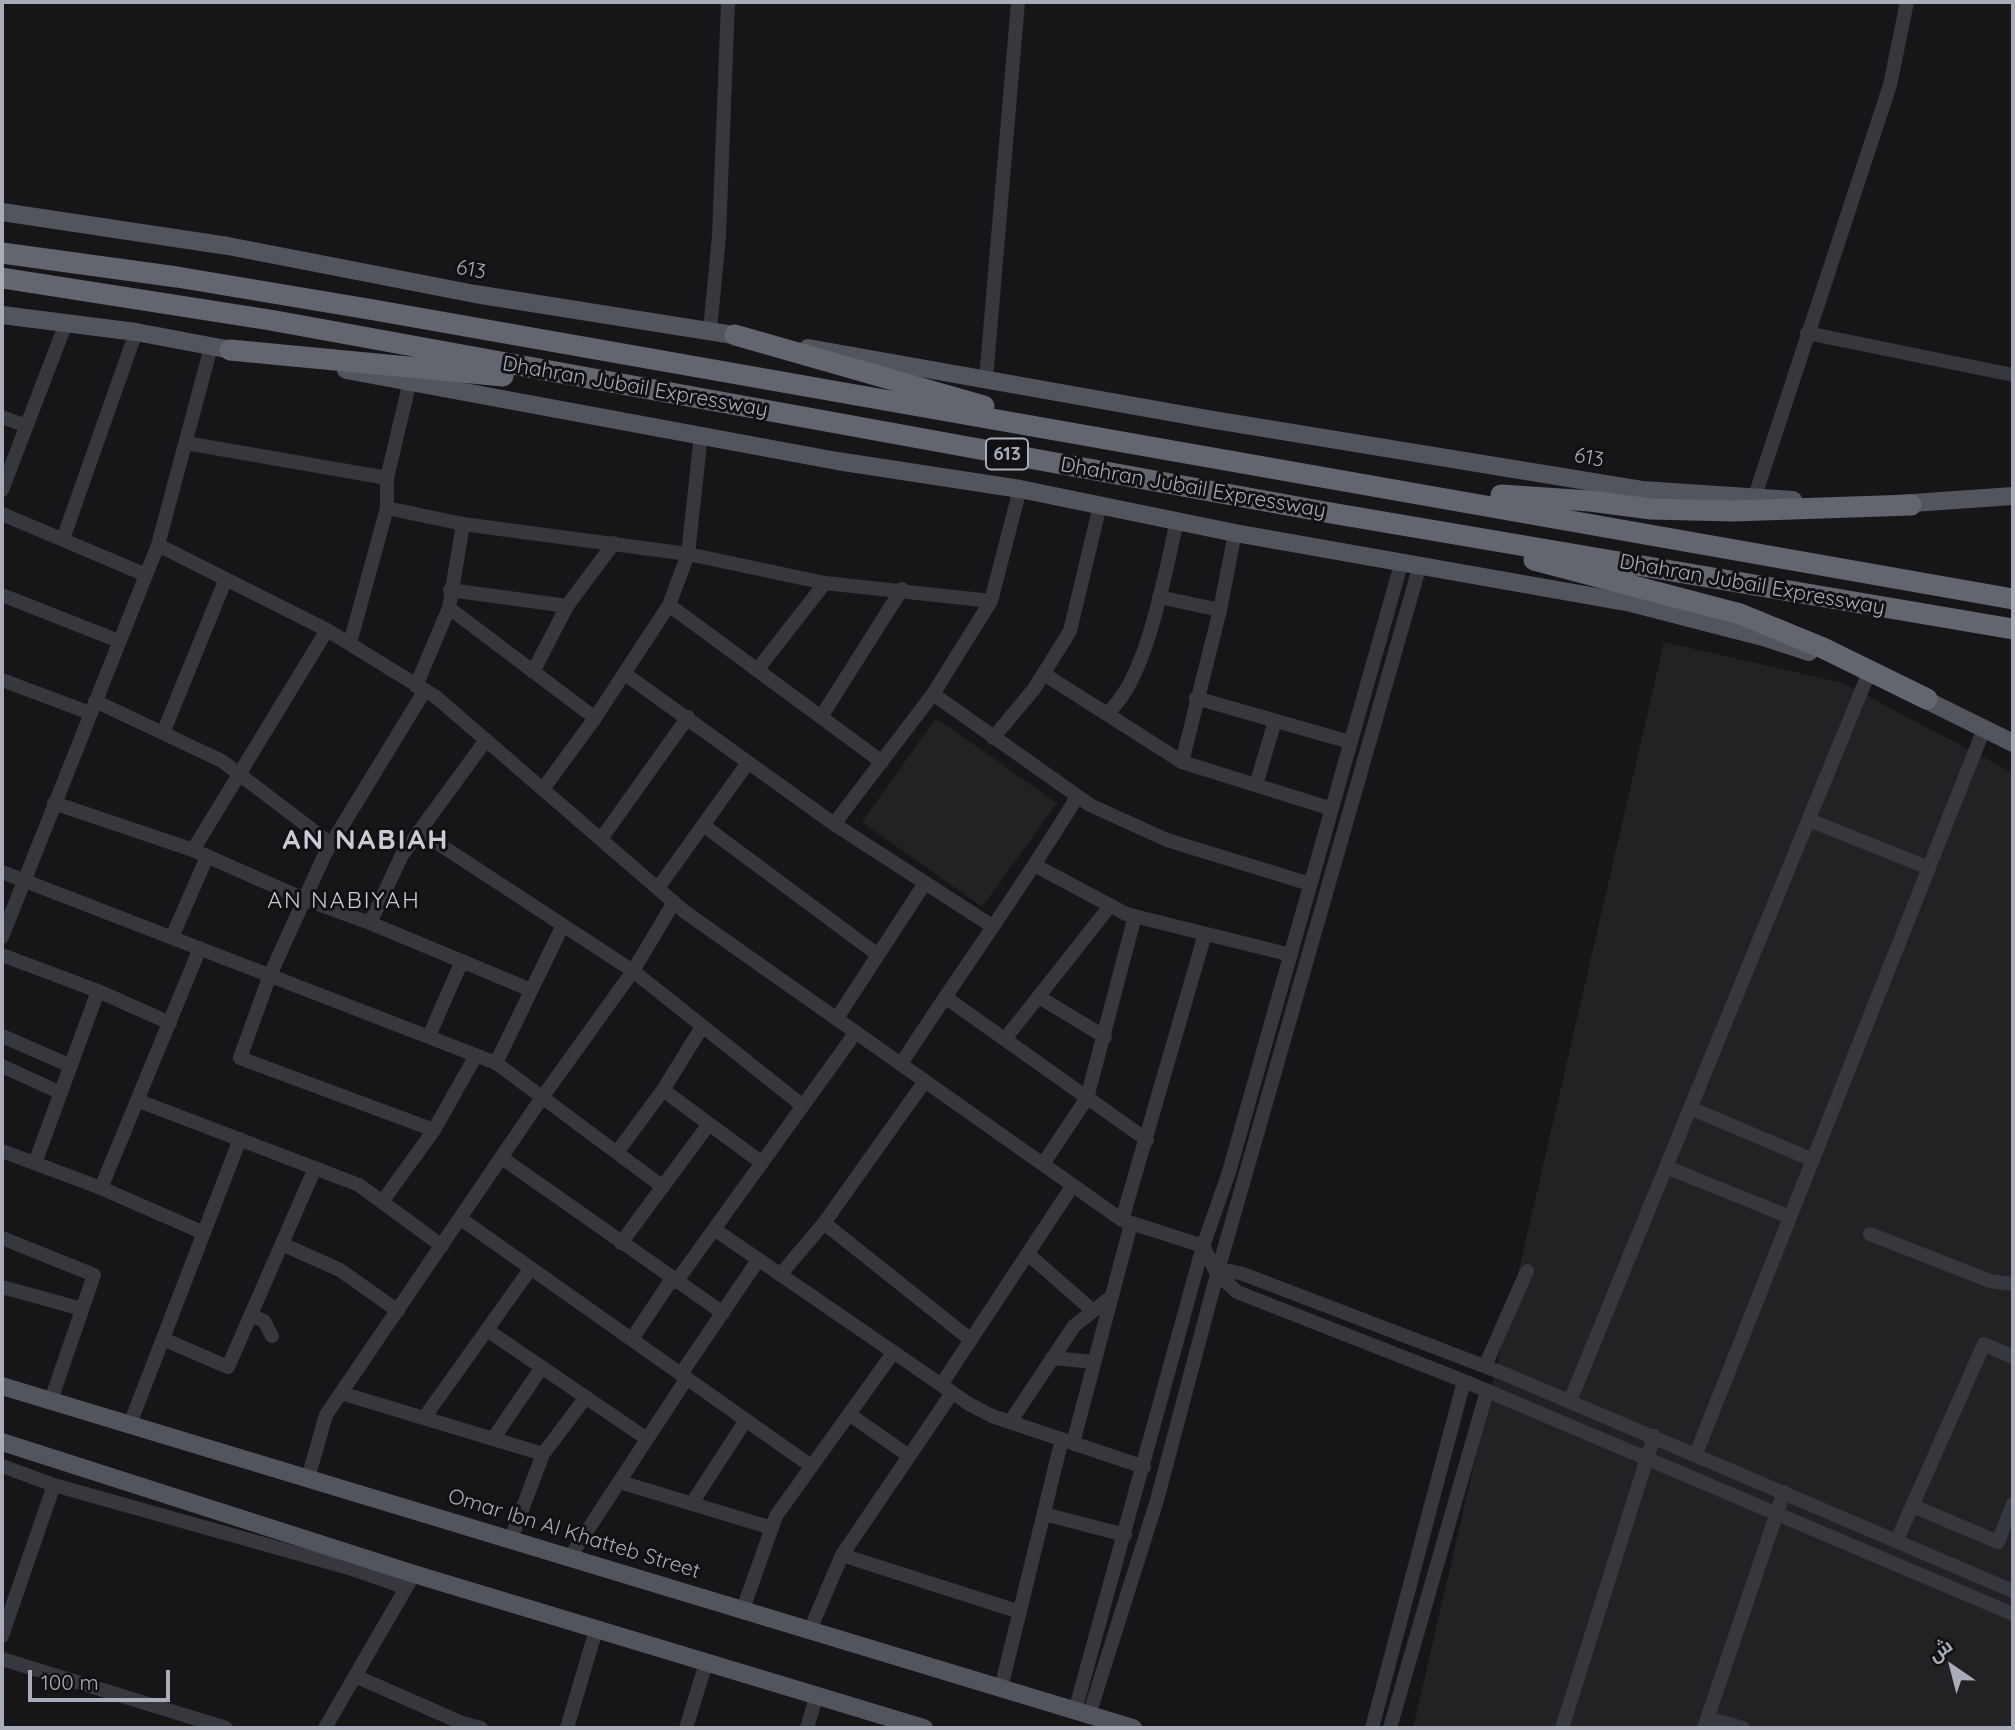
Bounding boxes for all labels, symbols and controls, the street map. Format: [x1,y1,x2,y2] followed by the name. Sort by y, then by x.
[454,255,488,285] street label: 613
[500,351,770,423] street label: Dhahran Jubail Expressway
[986,438,1028,470] road number: 613
[1572,443,1606,473] street label: 613
[1058,452,1328,524] street label: Dhahran Jubail Expressway
[1617,549,1887,621] street label: Dhahran Jubail Expressway
[284,824,448,858] district label: AN NABIAH
[268,887,420,915] district label: AN NABIYAH
[445,1484,703,1584] street label: Omar Ibn Al Khatteb Street
[1917,1632,1987,1702] north arrow
[1923,1633,1957,1667] text: ش
[32,1656,173,1700] scale bar
[41,1669,99,1695] text: 100 m

